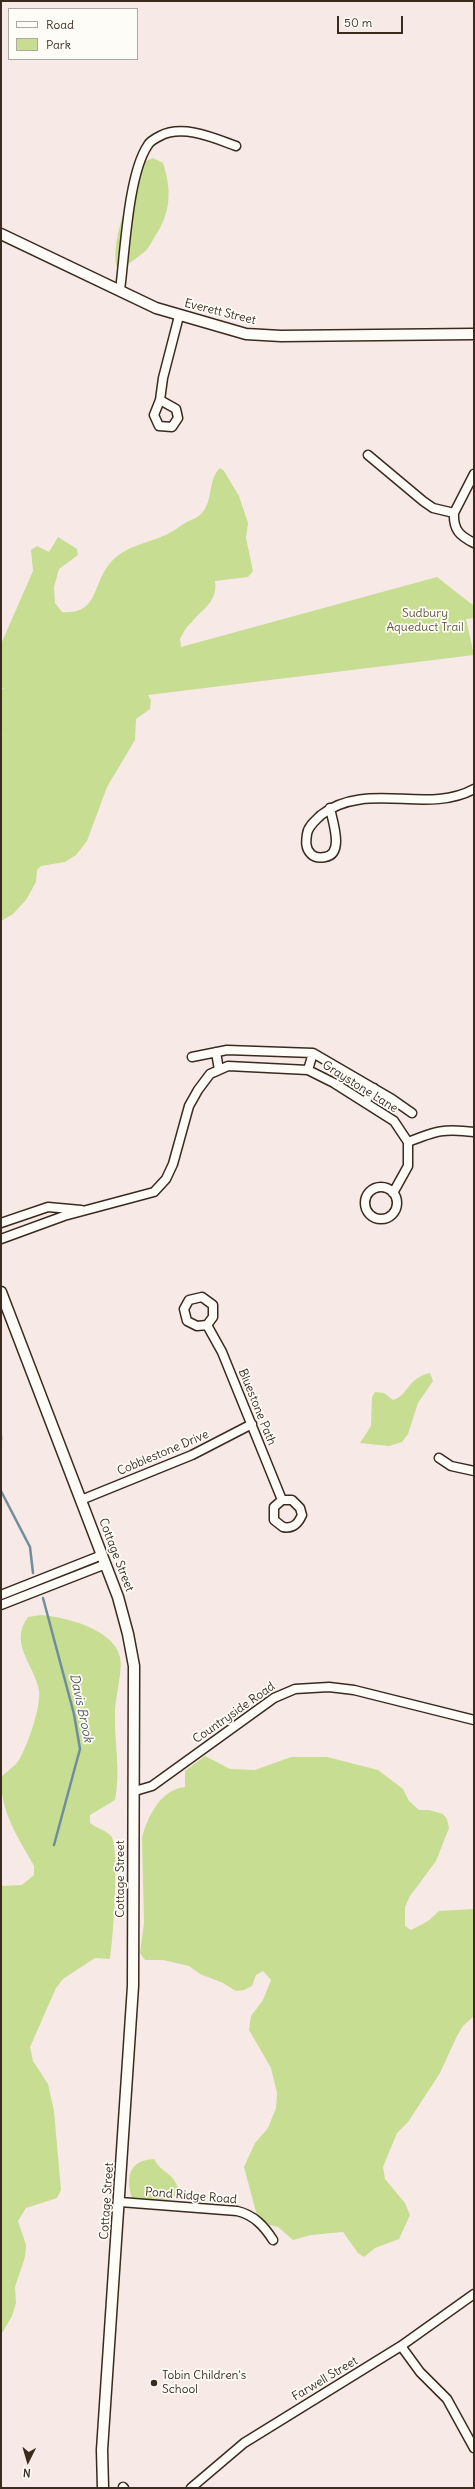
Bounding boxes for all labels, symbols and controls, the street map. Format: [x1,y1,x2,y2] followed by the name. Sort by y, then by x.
[8,8,138,60] legend
[339,8,405,34] scale bar
[344,15,372,30] text: 50 m
[46,17,74,32] text: Road
[46,37,71,52] text: Park
[183,296,257,328] street label: Everett Street
[386,607,464,635] park label: Sudbury Aqueduct Trail
[320,1058,400,1116] street label: Graystone Lane
[235,1367,279,1447] street label: Bluestone Path
[115,1427,211,1479] street label: Cobblestone Drive
[95,1516,137,1594] street label: Cottage Street
[66,1672,96,1744] water label: Davis Brook
[190,1679,278,1747] street label: Countryside Road
[114,1840,128,1918] street label: Cottage Street
[97,2162,117,2240] street label: Cottage Street
[144,2185,238,2207] street label: Pond Ridge Road
[290,2354,360,2404] street label: Farwell Street
[162,2369,246,2397] place label: Tobin Children's School
[149,2378,159,2388] marker: Tobin Children's School
[8,2441,48,2481] north arrow
[23,2466,31,2480] text: N

